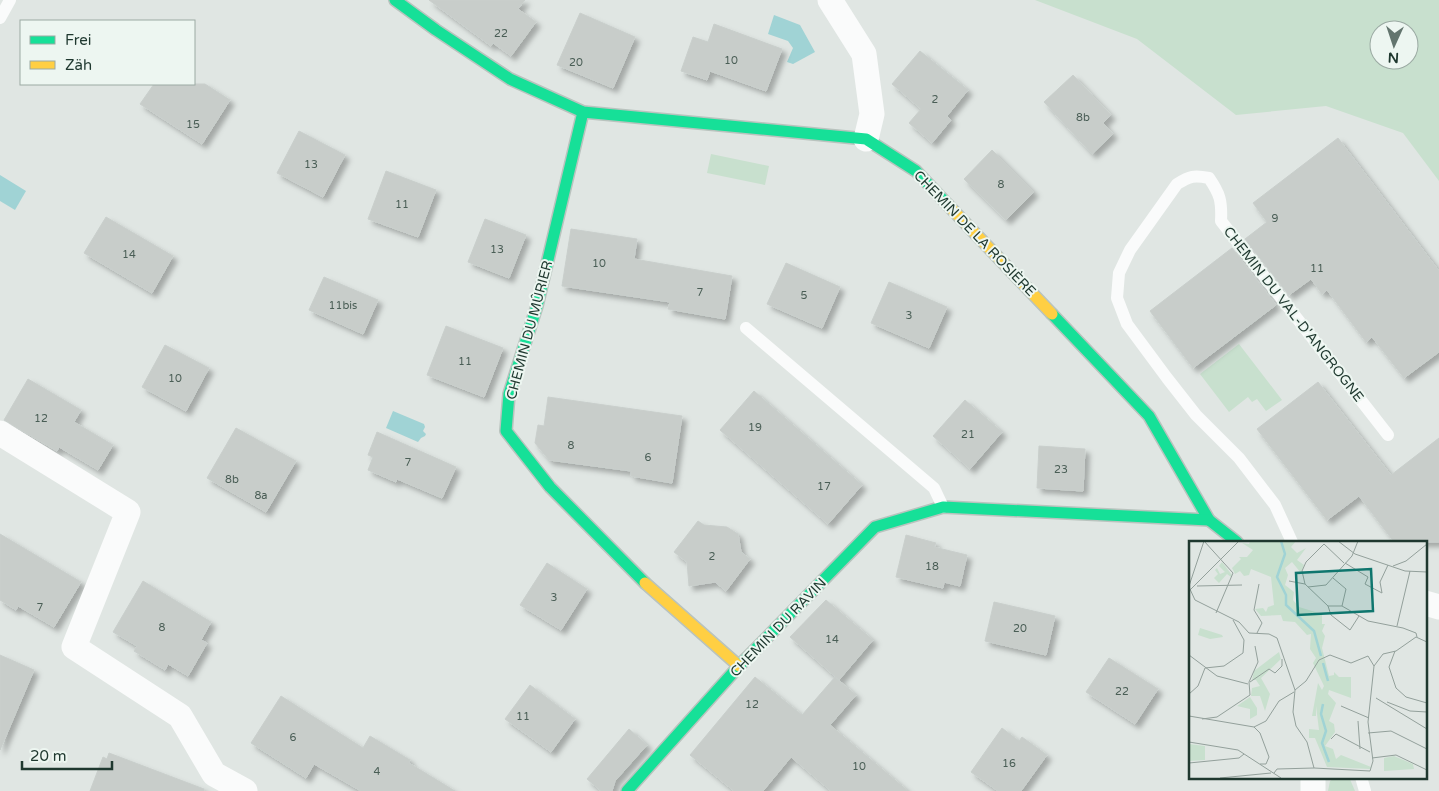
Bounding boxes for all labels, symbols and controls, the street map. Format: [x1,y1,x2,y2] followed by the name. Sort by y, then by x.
[20,20,195,85] legend
[1369,20,1419,70] north arrow
[494,27,508,40] house number: 22
[65,31,91,49] text: Frei
[1387,49,1399,66] text: N
[724,54,738,67] house number: 10
[65,56,92,74] text: Zäh
[569,56,583,69] house number: 20
[932,93,939,106] house number: 2
[1076,111,1090,124] house number: 8b
[186,118,200,131] house number: 15
[304,158,318,171] house number: 13
[910,167,1039,300] street label: CHEMIN DE LA ROSIÈRE
[998,178,1005,191] house number: 8
[395,198,409,211] house number: 11
[1272,212,1279,225] house number: 9
[1220,223,1367,405] street label: CHEMIN DU VAL-D'ANGROGNE
[490,243,504,256] house number: 13
[122,248,136,261] house number: 14
[592,257,606,270] house number: 10
[503,259,556,402] street label: CHEMIN DU MÛRIER
[1310,262,1324,275] house number: 11
[697,286,704,299] house number: 7
[801,289,808,302] house number: 5
[329,299,357,312] house number: 11bis
[906,309,913,322] house number: 3
[458,355,472,368] house number: 11
[168,372,182,385] house number: 10
[34,412,48,425] house number: 12
[748,421,762,434] house number: 19
[961,428,975,441] house number: 21
[568,439,575,452] house number: 8
[645,451,652,464] house number: 6
[405,456,412,469] house number: 7
[1054,463,1068,476] house number: 23
[225,473,239,486] house number: 8b
[817,480,831,493] house number: 17
[254,489,268,502] house number: 8a
[1189,541,1426,778] inset map
[709,550,716,563] house number: 2
[925,560,939,573] house number: 18
[727,574,830,680] street label: CHEMIN DU RAVIN
[551,591,558,604] house number: 3
[37,601,44,614] house number: 7
[159,621,166,634] house number: 8
[1013,622,1027,635] house number: 20
[825,633,839,646] house number: 14
[1115,685,1129,698] house number: 22
[745,698,759,711] house number: 12
[516,710,530,723] house number: 11
[290,731,297,744] house number: 6
[22,738,112,770] scale bar
[30,747,67,765] text: 20 m
[1002,757,1016,770] house number: 16
[852,760,866,773] house number: 10
[374,765,381,778] house number: 4

